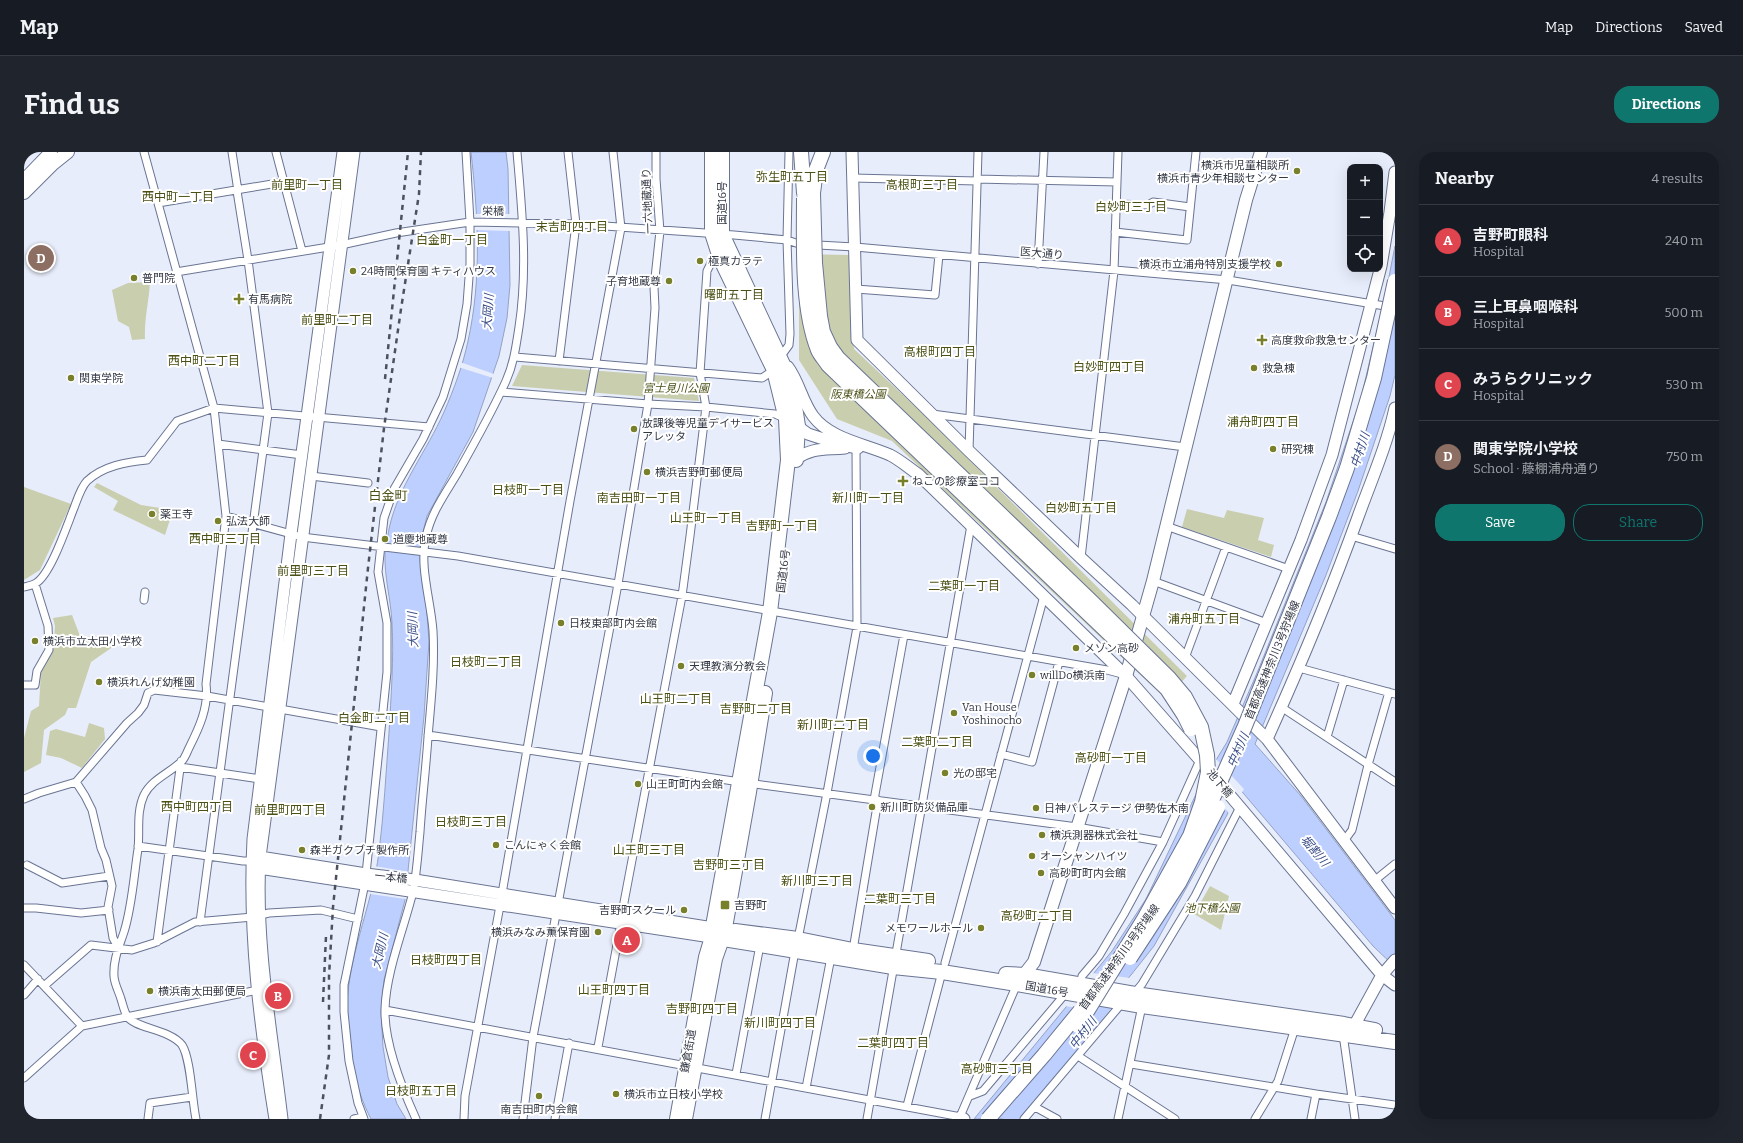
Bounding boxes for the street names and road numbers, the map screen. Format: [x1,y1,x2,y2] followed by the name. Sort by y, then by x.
[640,168,655,234] street label: 一六地蔵通り
[716,181,729,225] street label: 国道16号
[482,205,504,218] street label: 栄橋
[1019,245,1064,262] street label: 医大通り
[774,548,793,594] street label: 国道16号
[1243,599,1302,722] street label: 首都高速神奈川3号狩場線
[1204,767,1235,800] street label: 池下橋
[374,869,408,886] street label: 一本橋
[1077,902,1162,1013] street label: 首都高速神奈川3号狩場線
[1024,979,1070,1000] street label: 国道16号
[678,1028,699,1074] street label: 鎌倉街道

